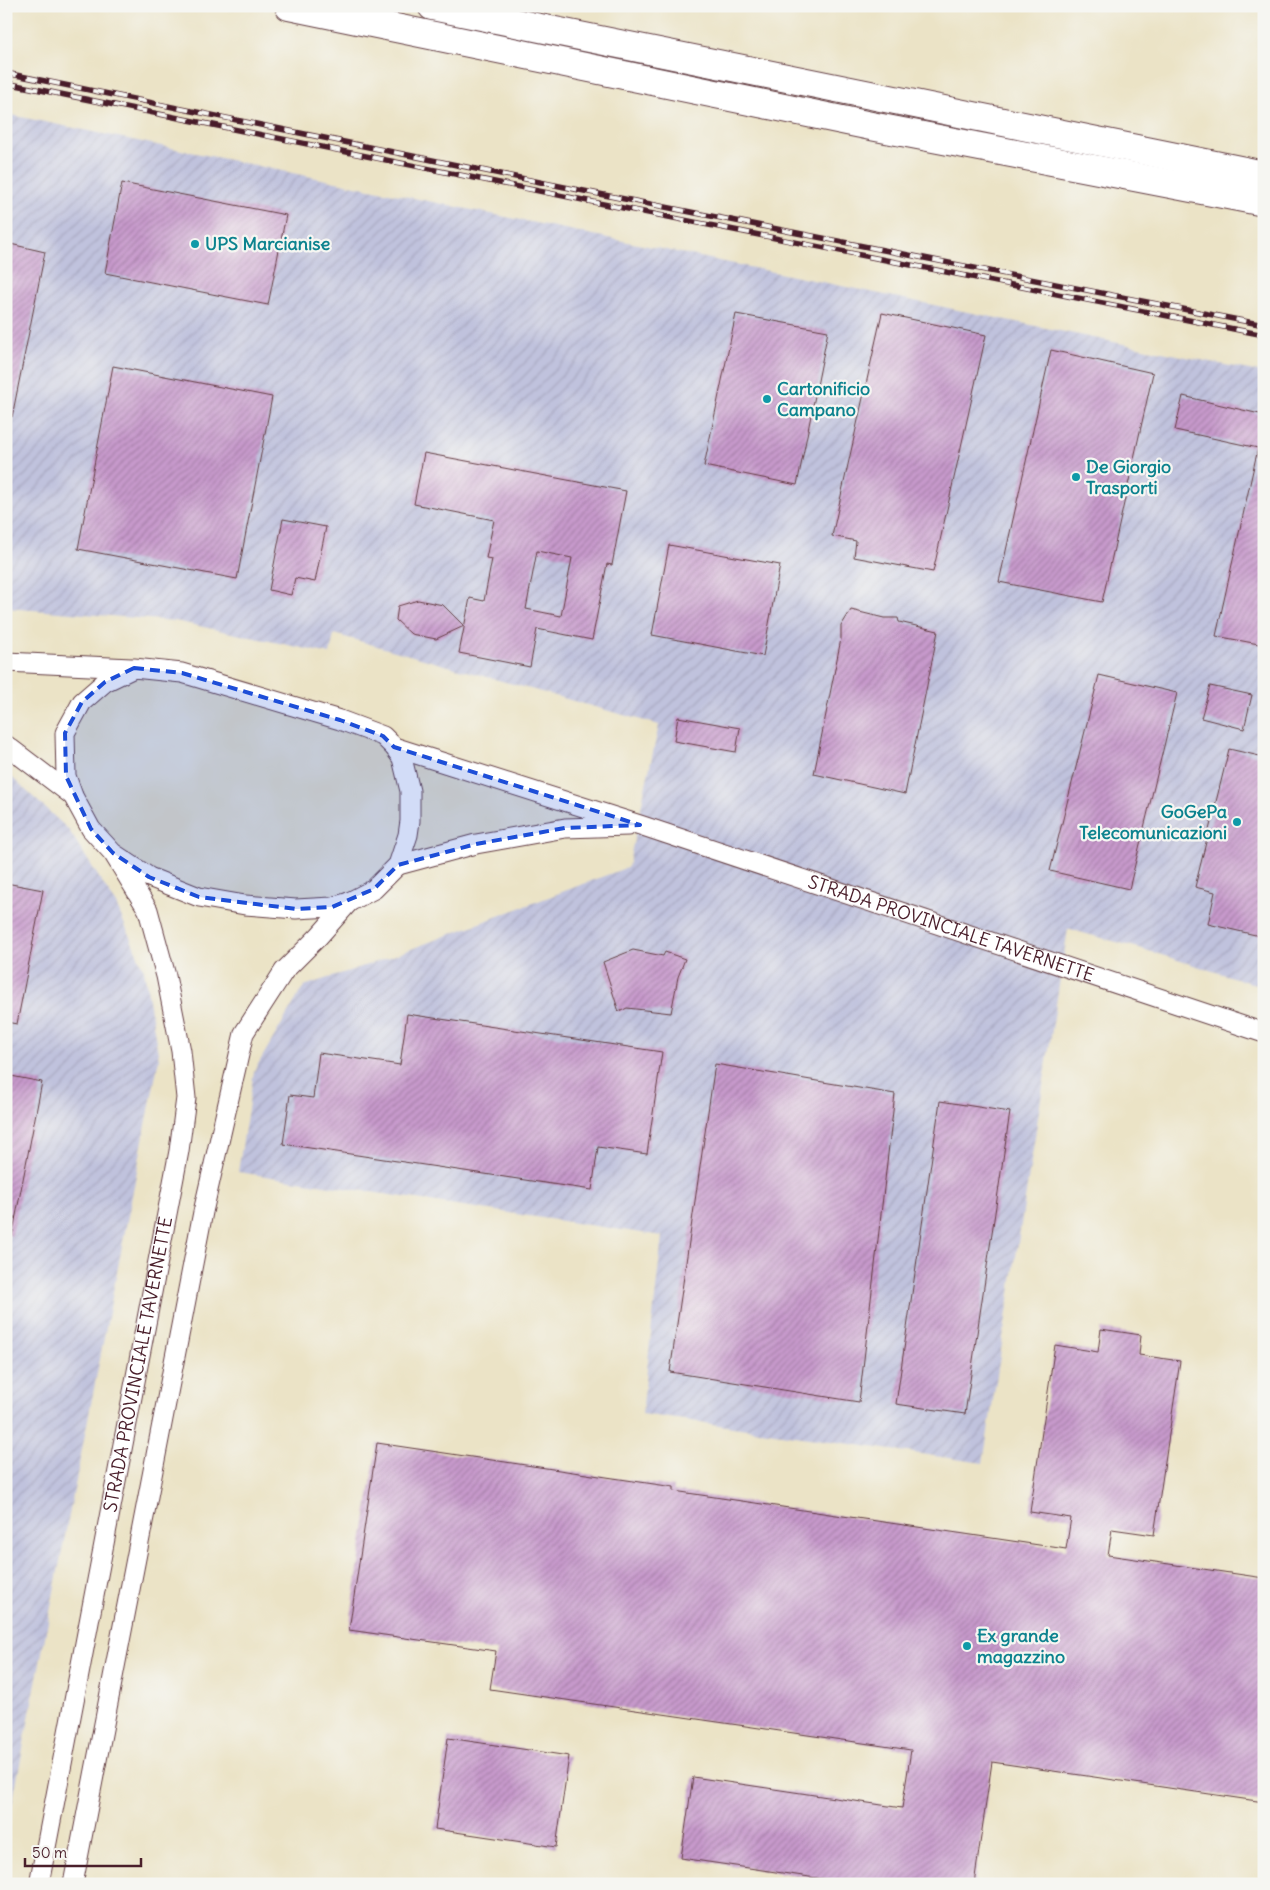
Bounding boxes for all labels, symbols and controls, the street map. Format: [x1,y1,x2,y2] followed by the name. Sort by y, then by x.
[205,232,330,255] place label: UPS Marcianise
[189,238,201,250] marker: UPS Marcianise
[777,377,870,421] place label: Cartonificio Campano
[761,393,773,405] marker: Cartonificio Campano
[1086,455,1171,499] place label: De Giorgio Trasporti
[1070,471,1082,483] marker: De Giorgio Trasporti
[1079,800,1227,844] place label: GoGePa Telecomunicazioni
[1231,816,1243,828] marker: GoGePa Telecomunicazioni
[805,870,1097,987] street label: STRADA PROVINCIALE TAVERNETTE
[98,1215,177,1514] street label: STRADA PROVINCIALE TAVERNETTE
[977,1624,1065,1668] place label: Ex grande magazzino
[961,1640,973,1652] marker: Ex grande magazzino
[25,1835,141,1867] scale bar
[32,1843,67,1862] text: 50 m

